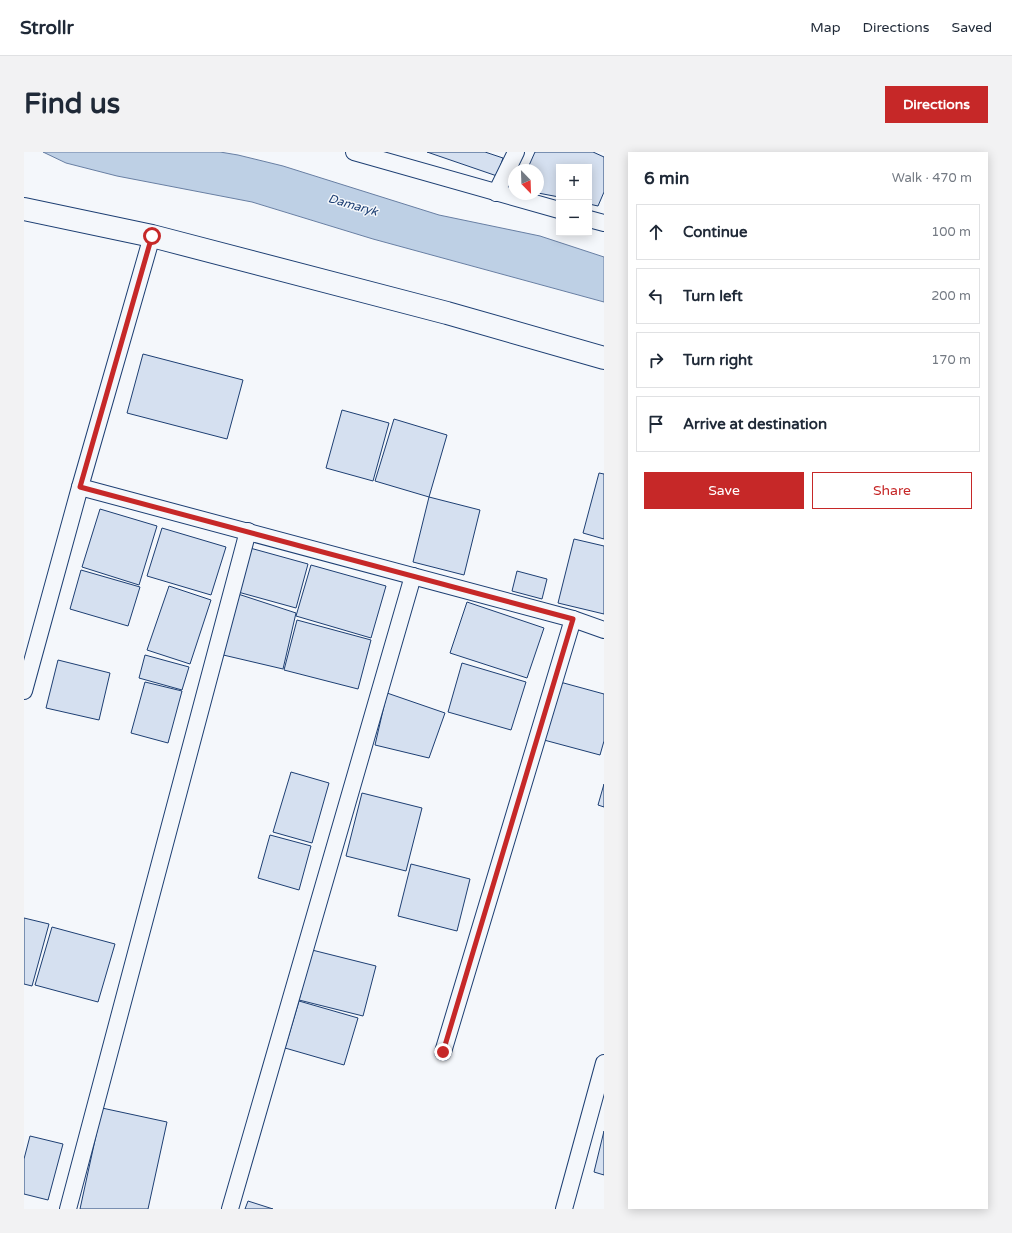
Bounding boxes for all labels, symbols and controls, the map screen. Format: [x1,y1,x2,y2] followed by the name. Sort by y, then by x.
[20,17,74,39] text: Strollr
[810,19,841,36] text: Map
[863,19,930,36] text: Directions
[952,19,992,36] text: Saved
[885,86,988,123] button: Directions
[24,87,120,121] text: Find us
[508,164,544,200] north arrow
[556,164,592,236] map controls
[556,164,592,200] button: +
[644,168,689,189] text: 6 min
[892,170,972,186] text: Walk · 470 m
[327,191,381,219] water label: Damaryk
[556,200,592,236] button: −
[645,221,667,243] icon: ahead
[683,223,747,241] text: Continue
[931,224,971,240] text: 100 m
[143,227,161,245] route start
[645,285,667,307] icon: left
[683,287,743,305] text: Turn left
[931,288,971,304] text: 200 m
[645,349,667,371] icon: right
[683,351,753,369] text: Turn right
[931,352,971,368] text: 170 m
[645,413,667,435] icon: arrive
[683,415,827,433] text: Arrive at destination
[644,472,804,509] button: Save
[812,472,972,509] button: Share
[434,1043,452,1061] route end

